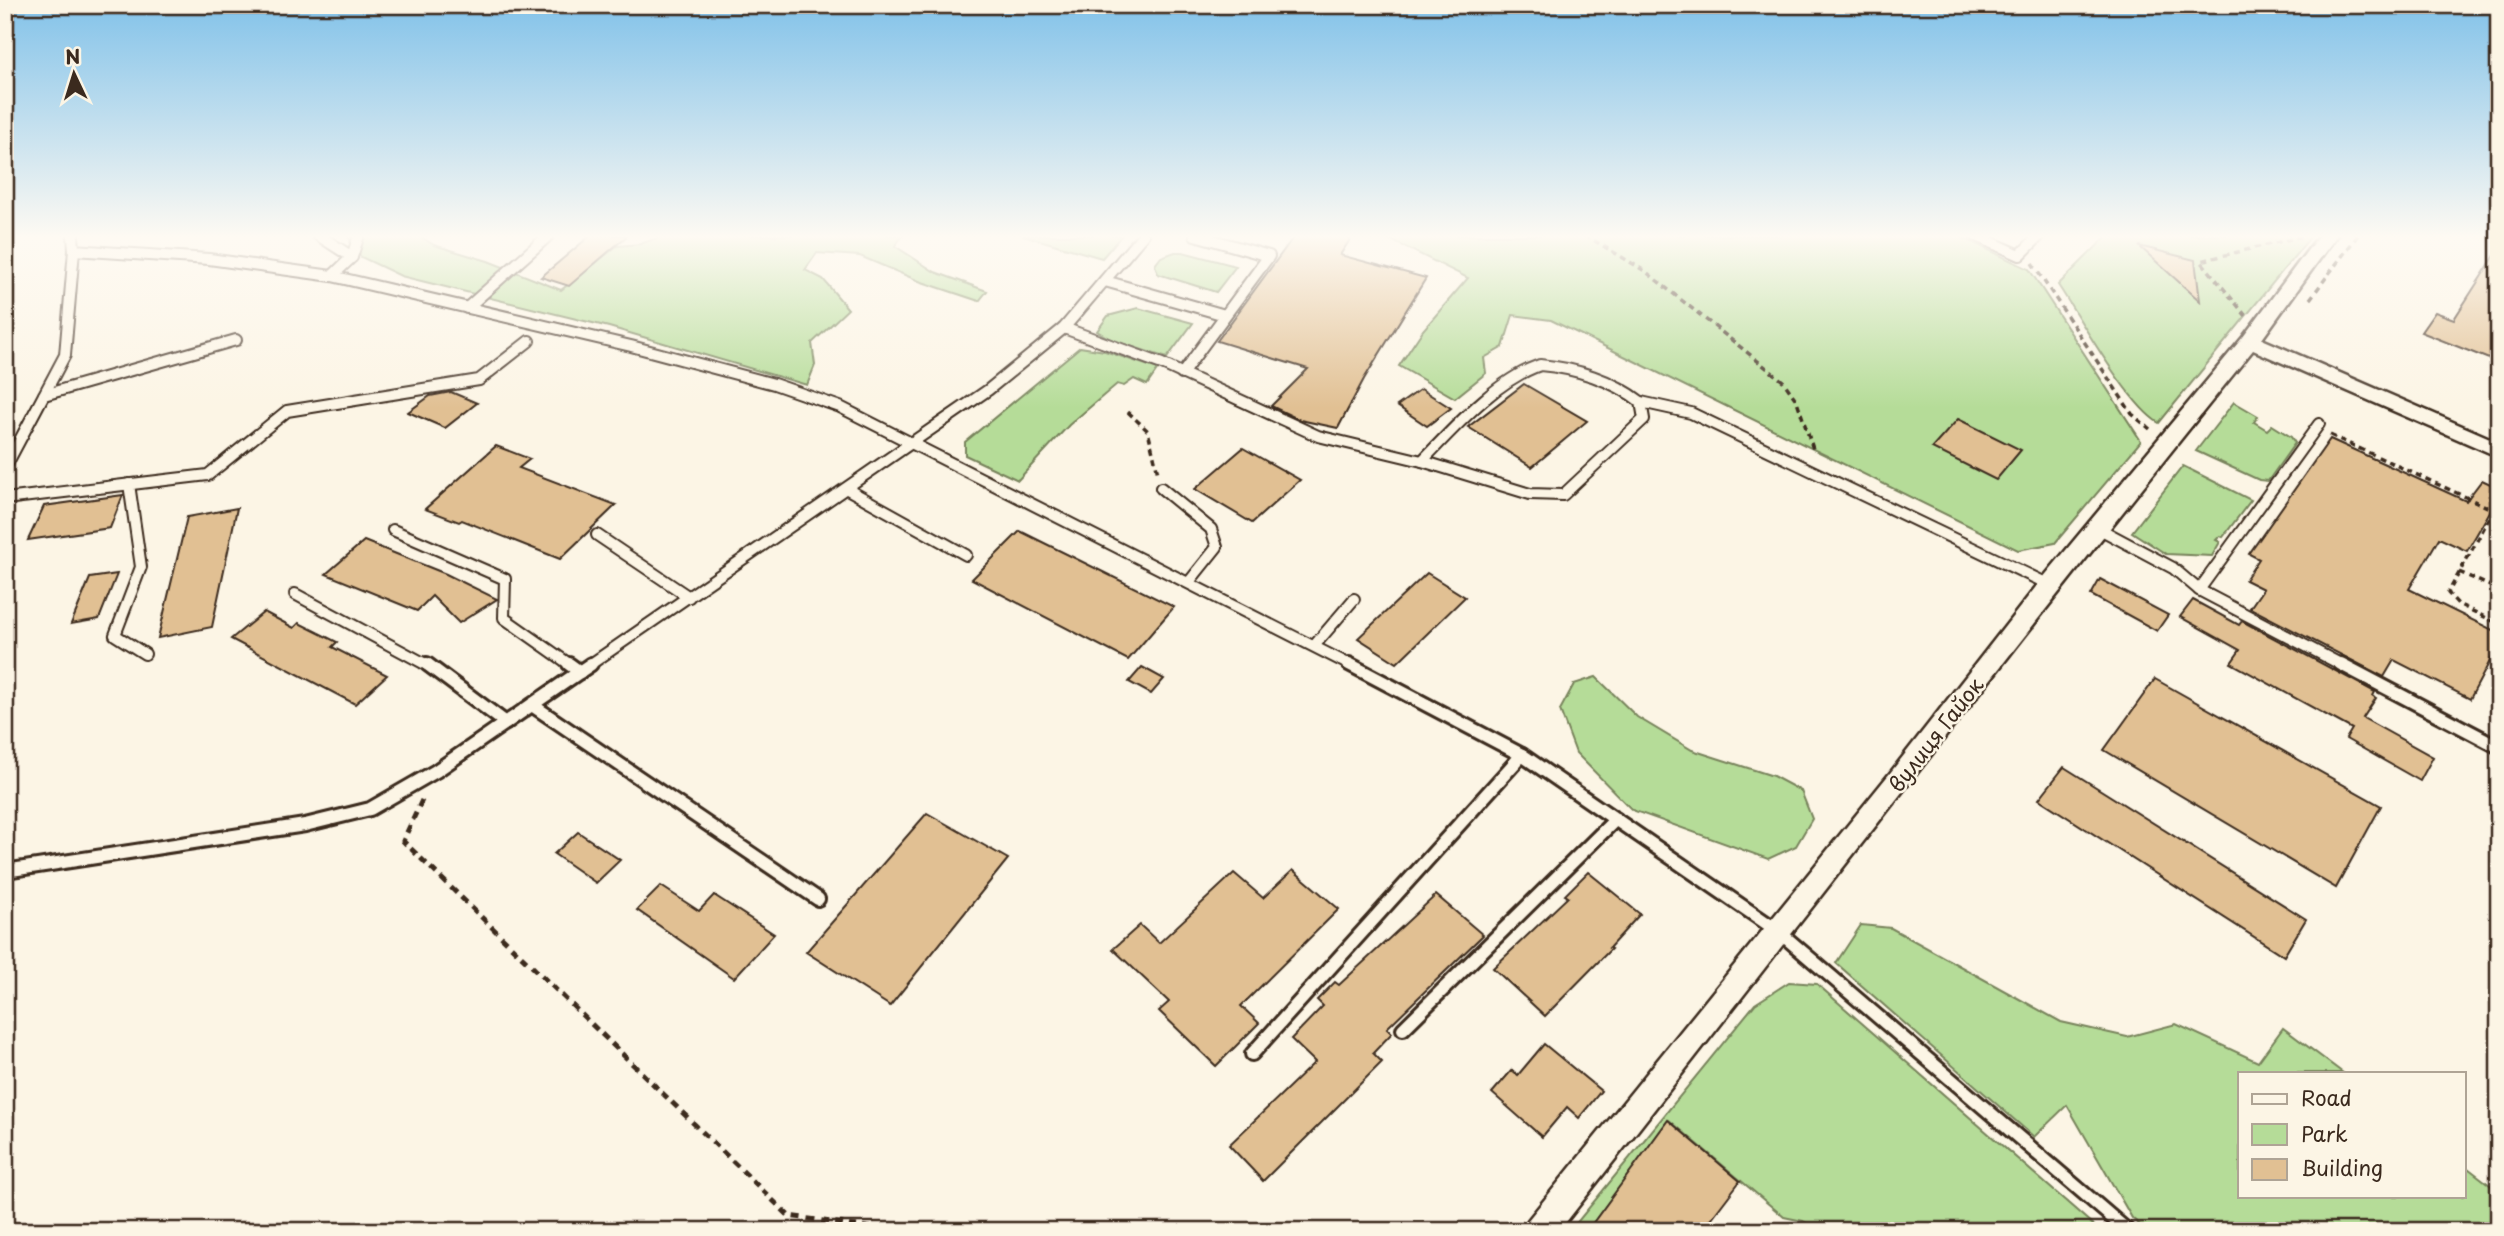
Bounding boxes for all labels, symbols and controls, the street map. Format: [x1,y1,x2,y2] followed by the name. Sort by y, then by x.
[38,38,108,108] north arrow
[64,42,81,71] text: N
[1880,669,1990,798] street label: вулиця Гайок
[2238,1072,2466,1198] legend
[2301,1081,2352,1113] text: Road
[2301,1117,2348,1149] text: Park
[2301,1151,2383,1183] text: Building

